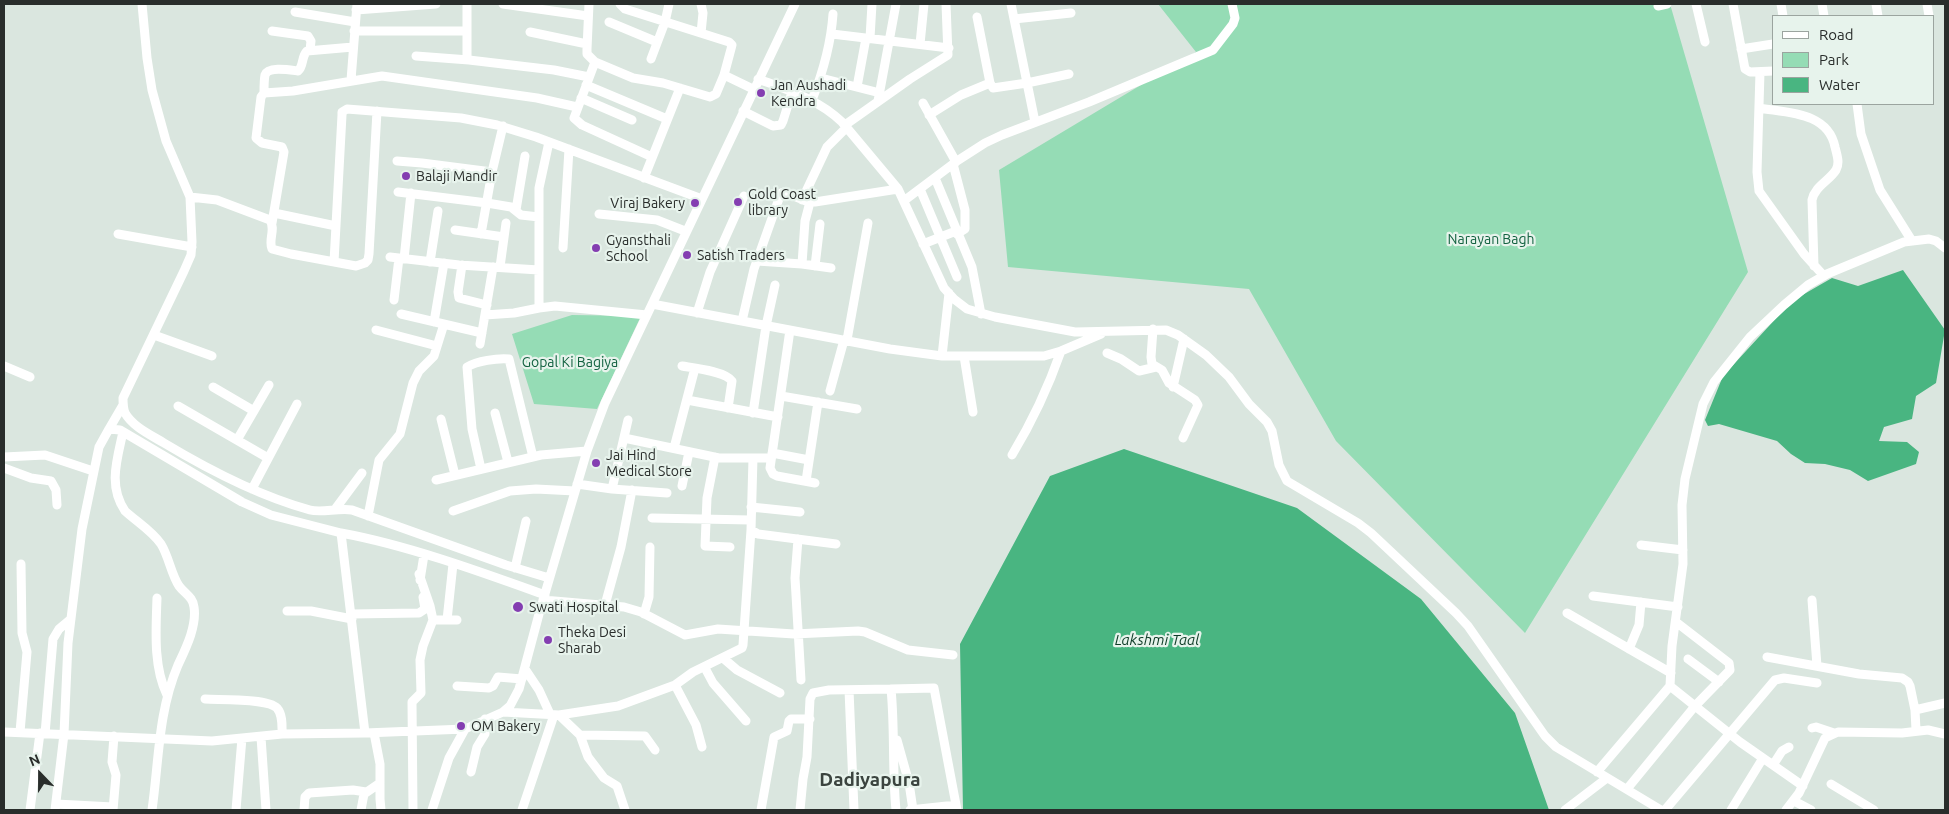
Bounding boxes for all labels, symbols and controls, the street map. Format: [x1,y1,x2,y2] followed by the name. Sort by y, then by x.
[1772,15,1934,105] legend
[1819,26,1854,43] text: Road
[1819,51,1849,68] text: Park
[1819,76,1860,93] text: Water
[771,77,846,110] place label: Jan Aushadi Kendra
[755,87,767,99] marker: Jan Aushadi Kendra
[416,168,497,184] place label: Balaji Mandir
[400,170,412,182] marker: Balaji Mandir
[748,186,816,218] place label: Gold Coast library
[610,195,685,211] place label: Viraj Bakery
[732,196,744,208] marker: Gold Coast library
[689,197,701,209] marker: Viraj Bakery
[1448,231,1534,247] park label: Narayan Bagh
[606,232,671,264] place label: Gyansthali School
[590,242,602,254] marker: Gyansthali School
[697,247,785,263] place label: Satish Traders
[681,249,693,261] marker: Satish Traders
[522,354,618,370] park label: Gopal Ki Bagiya
[606,447,692,480] place label: Jai Hind Medical Store
[590,457,602,469] marker: Jai Hind Medical Store
[529,599,618,615] place label: Swati Hospital
[511,600,525,614] marker: Swati Hospital
[558,624,626,656] place label: Theka Desi Sharab
[1115,631,1199,649] water label: Lakshmi Taal
[542,634,554,646] marker: Theka Desi Sharab
[471,718,540,734] place label: OM Bakery
[455,720,467,732] marker: OM Bakery
[15,749,65,799] north arrow
[27,751,42,769] text: N
[819,769,921,791] district label: Dadiyapura

